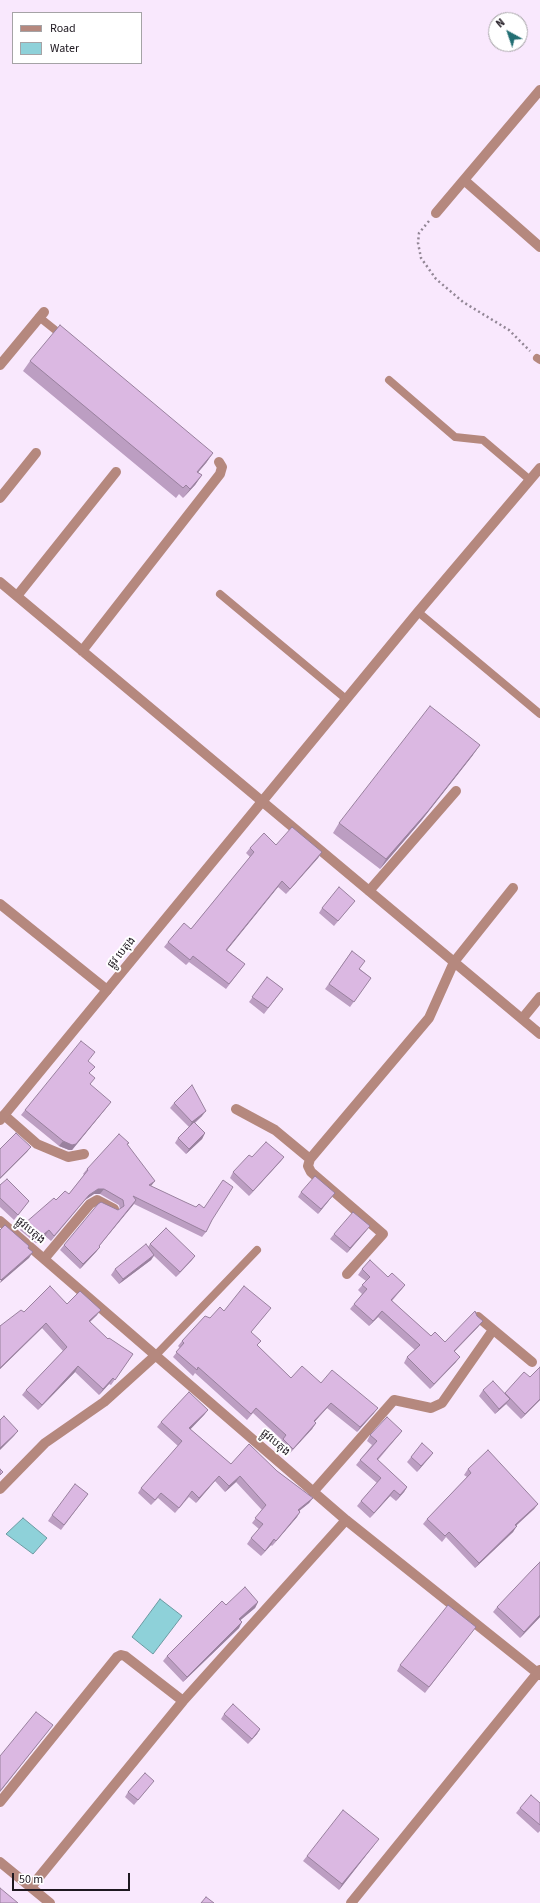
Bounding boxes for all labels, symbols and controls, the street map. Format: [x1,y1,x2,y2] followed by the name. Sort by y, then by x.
[12,12,142,64] legend
[488,12,528,52] north arrow
[493,15,508,31] text: N
[50,20,76,37] text: Road
[50,40,79,57] text: Water
[105,935,139,971] street label: ផ្លូវ បេតុង
[13,1215,47,1247] street label: ផ្លូវបេតុង
[258,1427,292,1459] street label: ផ្លូវបេតុង
[14,1865,132,1891] scale bar
[19,1871,43,1888] text: 50 m

